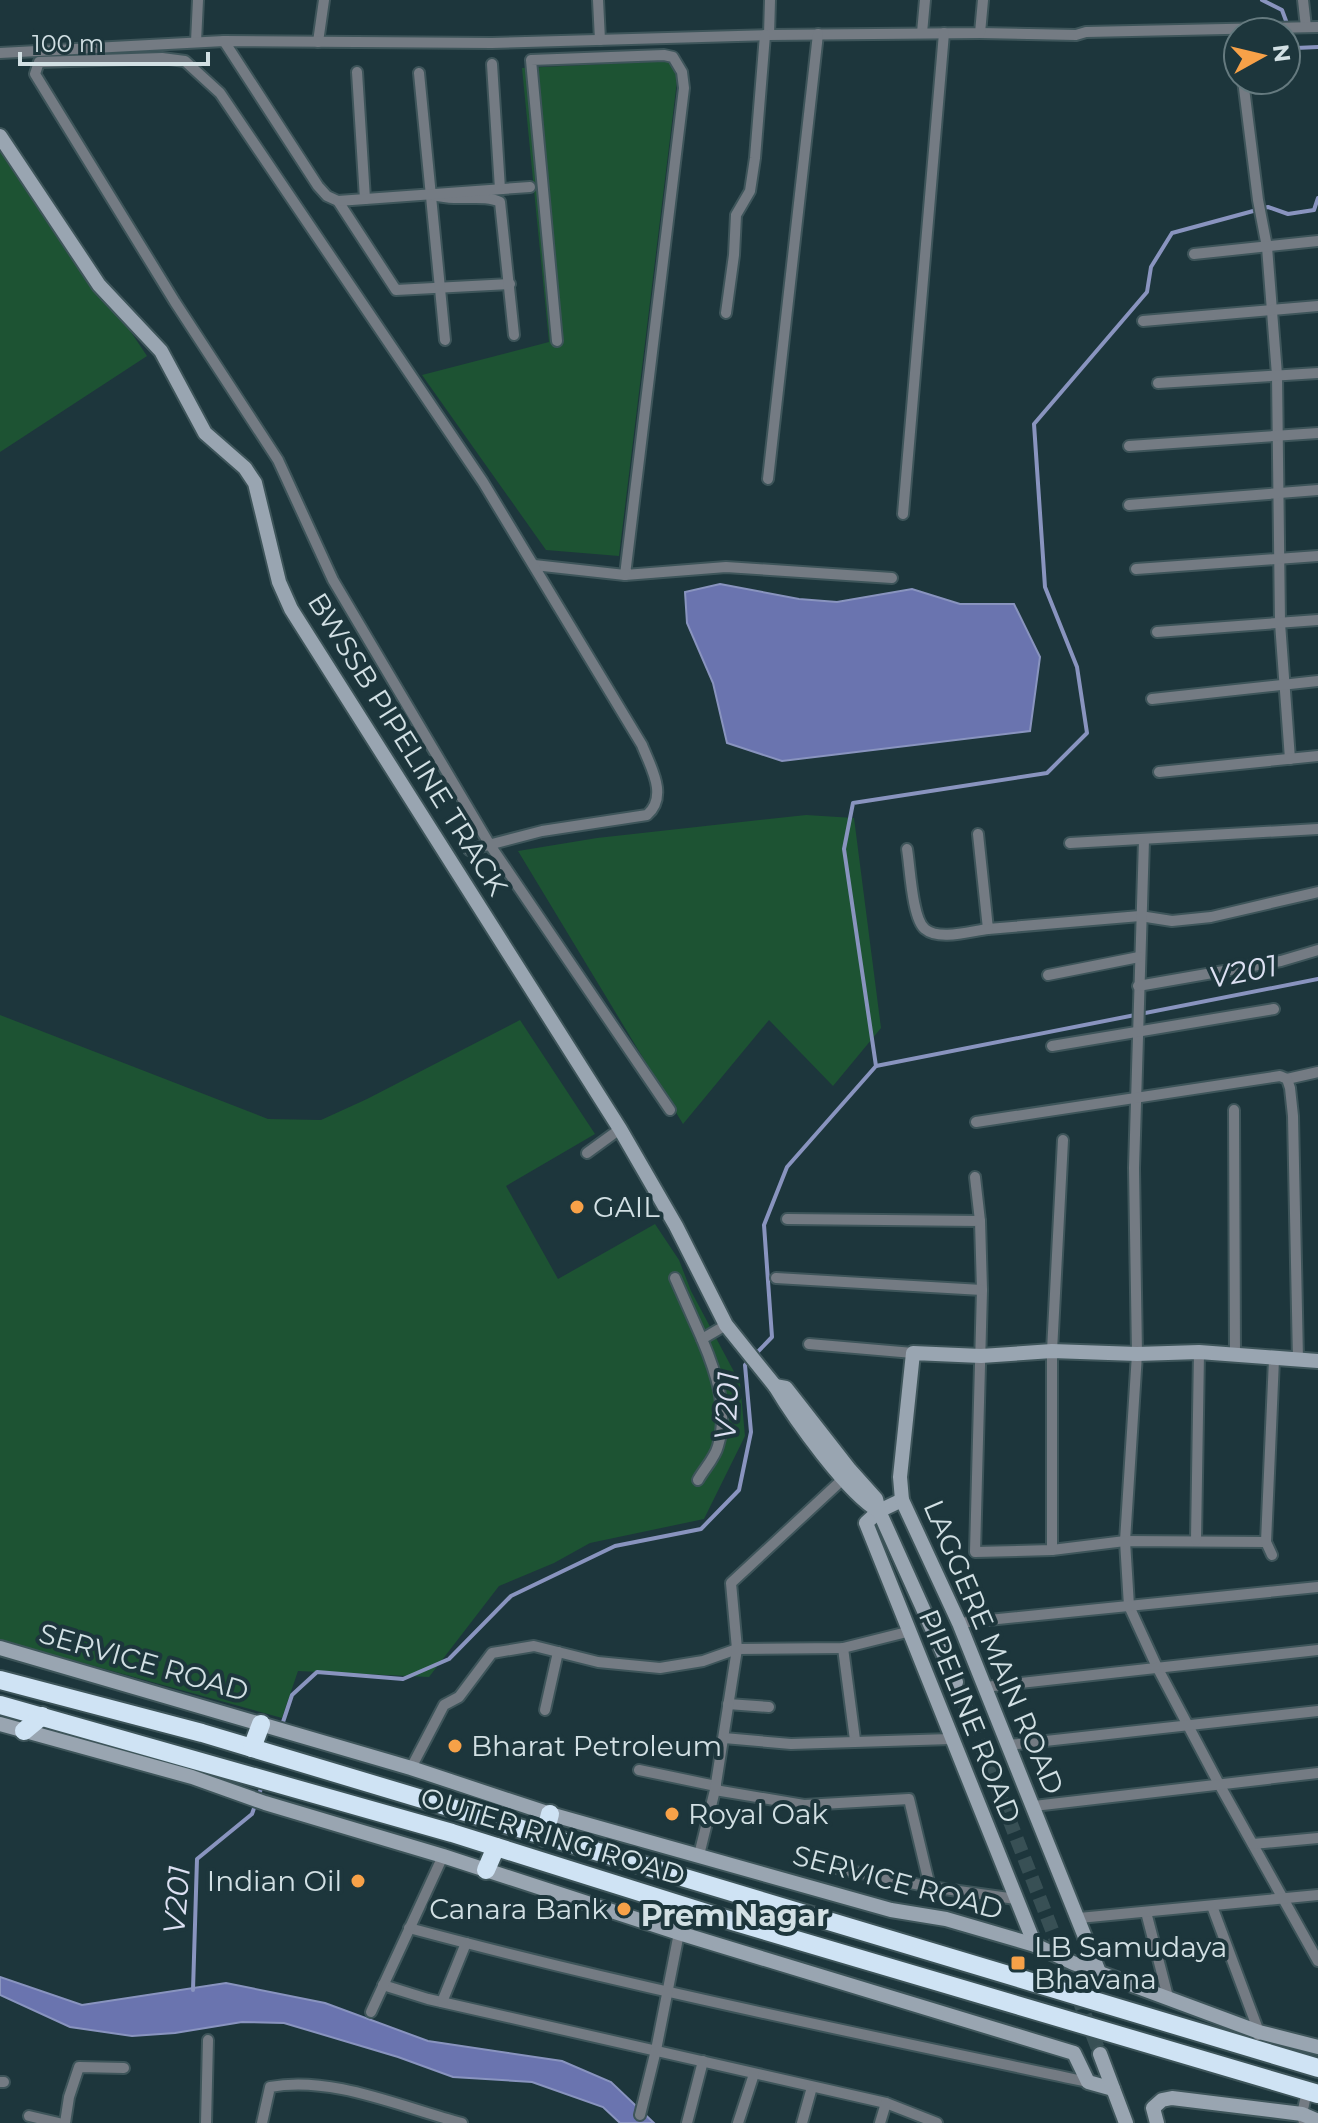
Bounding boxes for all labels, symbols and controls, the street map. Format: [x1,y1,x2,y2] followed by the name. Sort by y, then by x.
[20,16,208,66] scale bar
[1222,16,1302,96] north arrow
[32,29,104,58] text: 100 m
[1267,43,1296,64] text: N
[301,587,515,902] street label: BWSSB PIPELINE TRACK
[1206,947,1280,996] water label: V201
[593,1190,660,1224] place label: GAIL
[568,1198,586,1216] marker: GAIL
[706,1371,747,1441] water label: V201
[916,1495,1072,1799] street label: LAGGERE MAIN ROAD
[912,1604,1028,1828] street label: PIPELINE ROAD
[35,1616,253,1708] street label: SERVICE ROAD
[471,1729,722,1763] place label: Bharat Petroleum
[446,1737,464,1755] marker: Bharat Petroleum
[417,1780,689,1892] street label: OUTER RING ROAD
[688,1797,828,1831] place label: Royal Oak
[663,1805,681,1823] marker: Royal Oak
[789,1838,1007,1926] street label: SERVICE ROAD
[155,1864,198,1936] water label: V201
[207,1864,342,1898] place label: Indian Oil
[349,1872,367,1890] marker: Indian Oil
[429,1892,608,1926] place label: Canara Bank
[641,1897,829,1934] district label: Prem Nagar
[615,1900,633,1918] marker: Canara Bank
[1034,1930,1227,1996] place label: LB Samudaya Bhavana
[1009,1954,1027,1972] marker: LB Samudaya Bhavana

